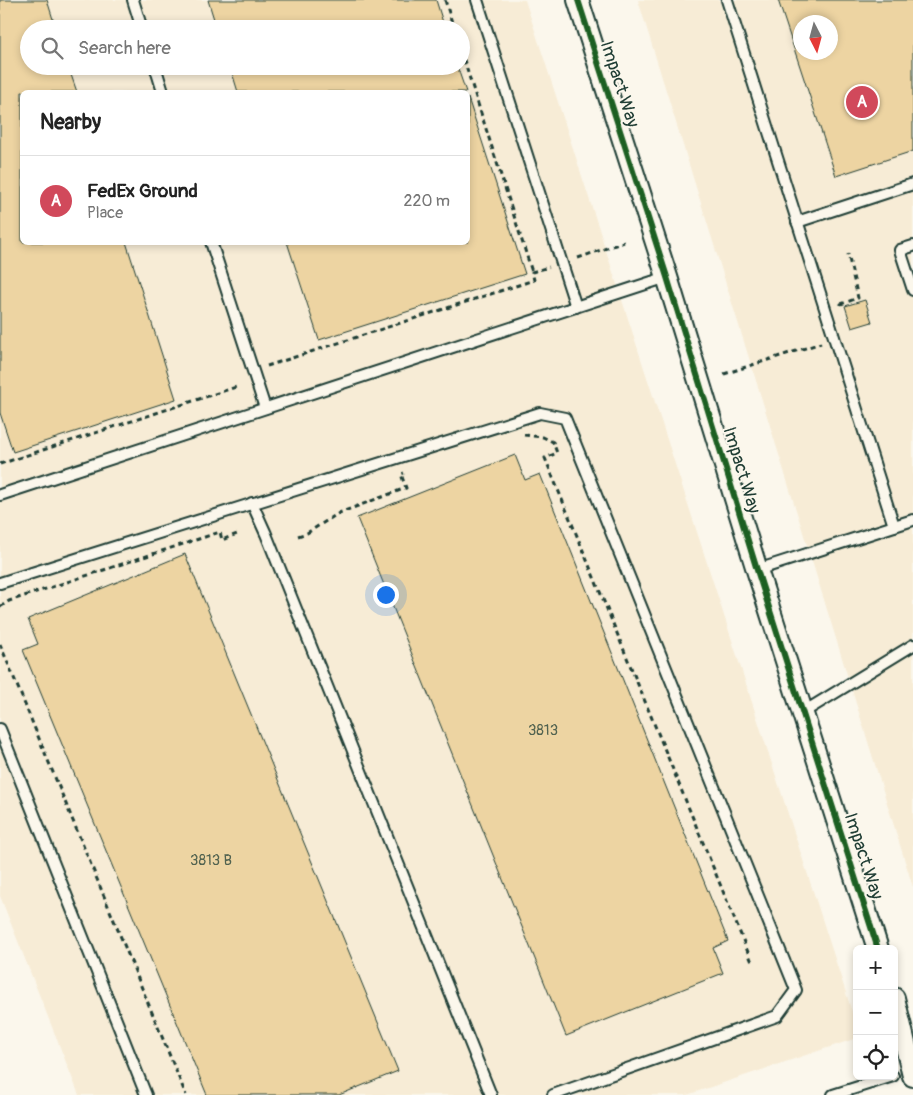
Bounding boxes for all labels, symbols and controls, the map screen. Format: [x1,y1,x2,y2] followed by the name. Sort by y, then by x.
[793,15,838,60] north arrow
[20,20,470,75] search box
[38,34,66,62] icon: search
[78,36,171,60] text: Search here
[595,38,644,131] street label: Impact Way
[846,83,878,121] pin: A
[40,109,101,136] text: Nearby
[87,179,198,203] text: FedEx Ground
[51,191,61,211] text: A
[404,191,450,211] text: 220 m
[87,203,123,223] text: Place
[717,424,766,517] street label: Impact Way
[373,582,399,608] your location
[528,721,558,740] house number: 3813
[839,810,888,903] street label: Impact Way
[190,851,232,870] house number: 3813 B
[853,945,898,1080] map controls
[853,945,898,990] button: +
[853,990,898,1035] button: −
[853,1035,898,1080] button: locate

